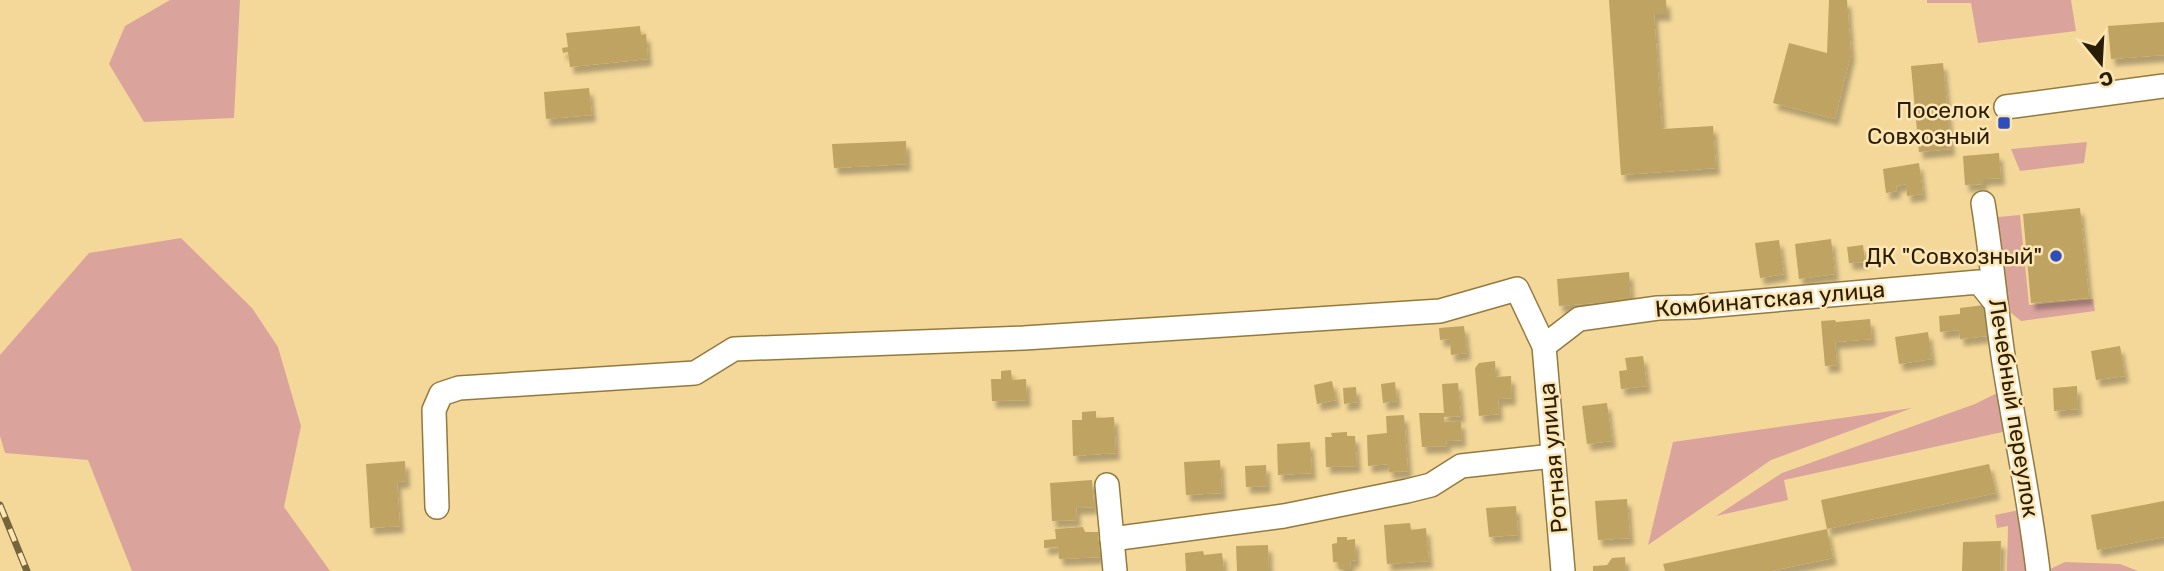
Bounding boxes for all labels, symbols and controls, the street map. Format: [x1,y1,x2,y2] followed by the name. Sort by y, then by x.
[2066,28,2136,98] north arrow
[2096,66,2116,92] text: С
[1867,96,1990,150] place label: Поселок Совхозный
[1996,115,2012,131] marker: Поселок Совхозный
[1865,242,2042,270] place label: ДК "Совхозный"
[2048,248,2064,264] marker: ДК "Совхозный"
[1654,275,1886,323] street label: Комбинатская улица
[1983,297,2045,519] street label: Лечебный переулок
[1532,382,1574,534] street label: Ротная улица

